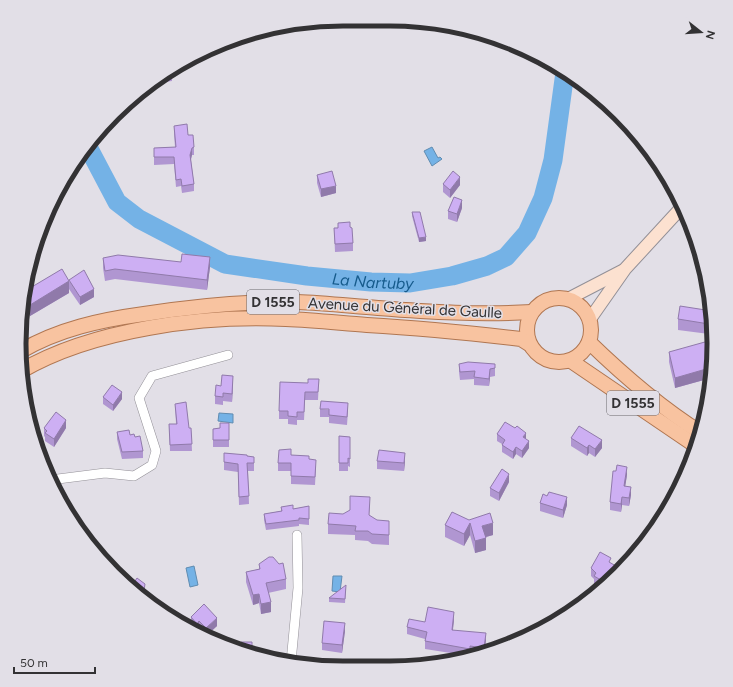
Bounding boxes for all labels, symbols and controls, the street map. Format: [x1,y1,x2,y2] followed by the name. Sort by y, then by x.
[681,12,721,52] north arrow
[703,29,718,41] text: N
[331,269,414,293] water label: La Nartuby
[247,290,299,314] road number: D 1555
[308,294,502,322] street label: Avenue du Général de Gaulle
[607,391,659,415] road number: D 1555
[14,649,95,675] scale bar
[20,656,48,670] text: 50 m

